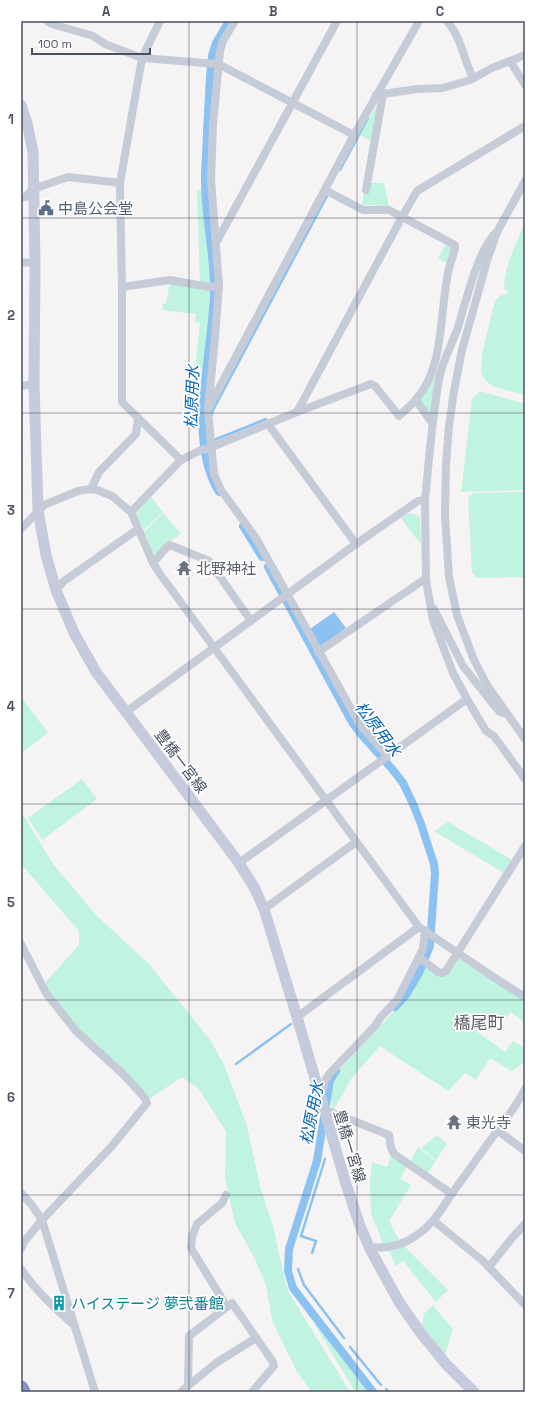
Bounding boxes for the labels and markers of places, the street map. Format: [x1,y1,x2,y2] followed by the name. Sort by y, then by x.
[37,199,55,217] public building icon: 中島公会堂
[58,199,133,218] place label: 中島公会堂
[175,559,193,577] temple icon: 北野神社
[196,559,256,578] place label: 北野神社
[445,1113,463,1131] temple icon: 東光寺
[466,1113,511,1132] place label: 東光寺
[50,1294,68,1312] building icon: ハイステージ 夢弐番館
[71,1294,224,1313] place label: ハイステージ 夢弐番館

